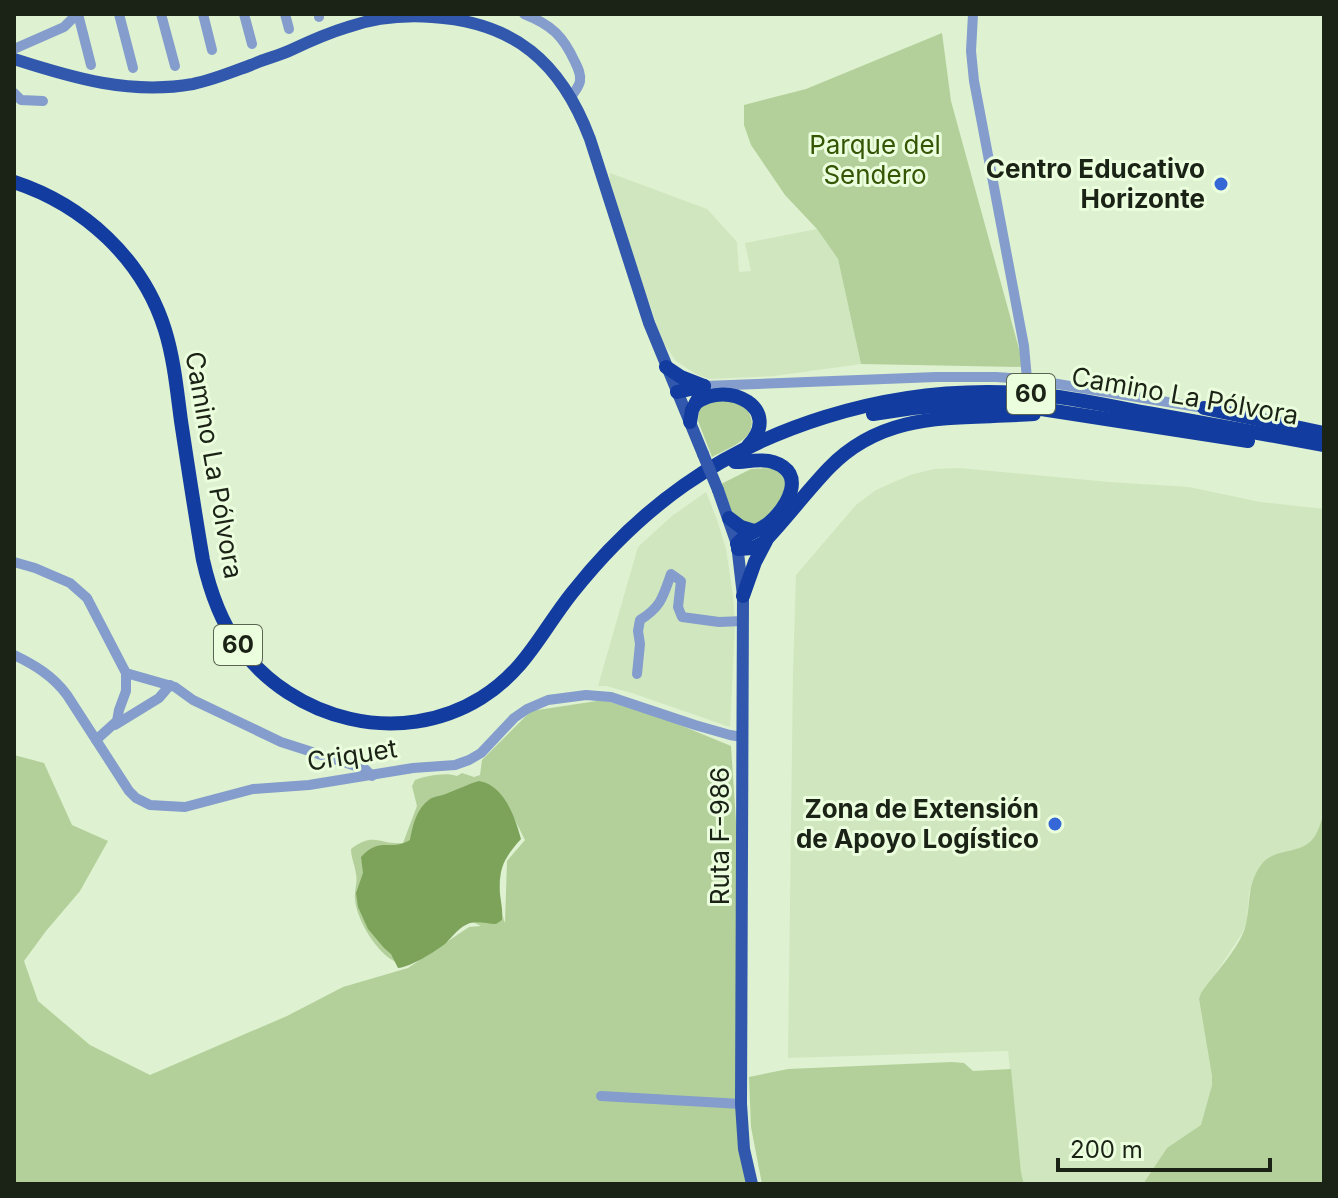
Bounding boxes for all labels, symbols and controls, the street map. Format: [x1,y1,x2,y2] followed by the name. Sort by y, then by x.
[809,129,941,190] park label: Parque del Sendero
[986,153,1205,214] place label: Centro Educativo Horizonte
[1212,175,1230,193] marker: Centro Educativo Horizonte
[179,349,250,581] street label: Camino La Pólvora
[1069,360,1301,431] street label: Camino La Pólvora
[1007,374,1055,414] road number: 60
[214,625,262,665] road number: 60
[305,732,399,777] street label: Criquet
[704,767,735,905] street label: Ruta F-986
[796,793,1039,854] place label: Zona de Extensión de Apoyo Logístico
[1046,815,1064,833] marker: Zona de Extensión de Apoyo Logístico
[1058,1122,1270,1172] scale bar
[1070,1135,1143,1164] text: 200 m

